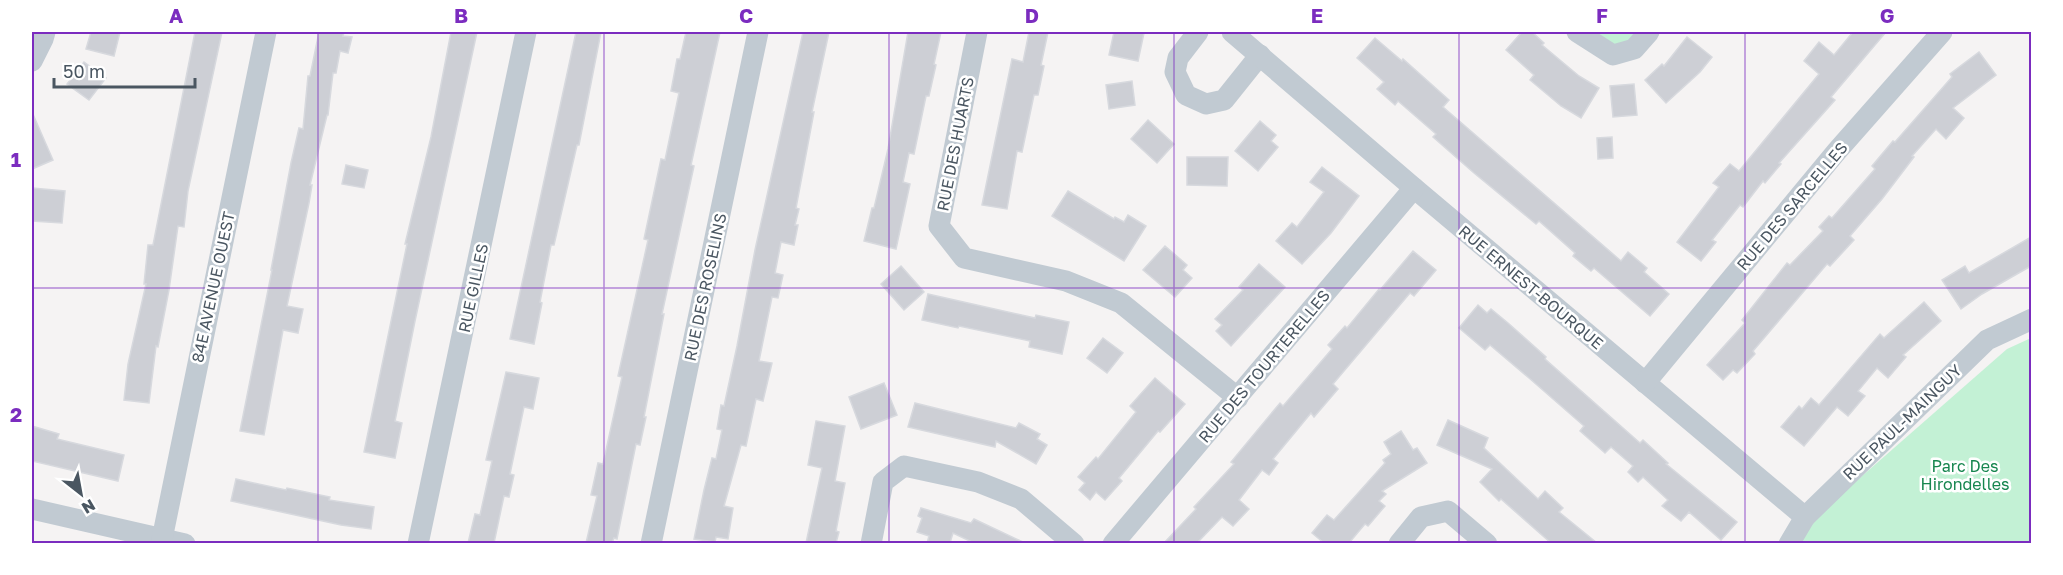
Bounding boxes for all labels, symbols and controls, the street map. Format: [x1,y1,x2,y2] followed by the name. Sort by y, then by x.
[169,3,183,27] text: A
[454,3,468,27] text: B
[739,3,753,27] text: C
[1025,3,1039,27] text: D
[1311,3,1323,27] text: E
[1596,3,1608,27] text: F
[1880,3,1894,27] text: G
[54,51,195,89] scale bar
[63,60,105,82] text: 50 m
[932,75,978,213] street label: RUE DES HUARTS
[1732,138,1852,274] street label: RUE DES SARCELLES
[11,147,21,171] text: 1
[187,210,239,364] street label: 84E AVENUE OUEST
[680,211,730,363] street label: RUE DES ROSELINS
[1455,221,1607,353] street label: RUE ERNEST-BOURQUE
[454,242,492,334] street label: RUE GILLES
[1194,285,1334,447] street label: RUE DES TOURTERELLES
[1838,360,1966,484] street label: RUE PAUL-MAINGUY
[10,402,22,426] text: 2
[1921,456,2009,494] park label: Parc Des Hirondelles
[51,464,111,524] north arrow
[78,495,99,519] text: N

